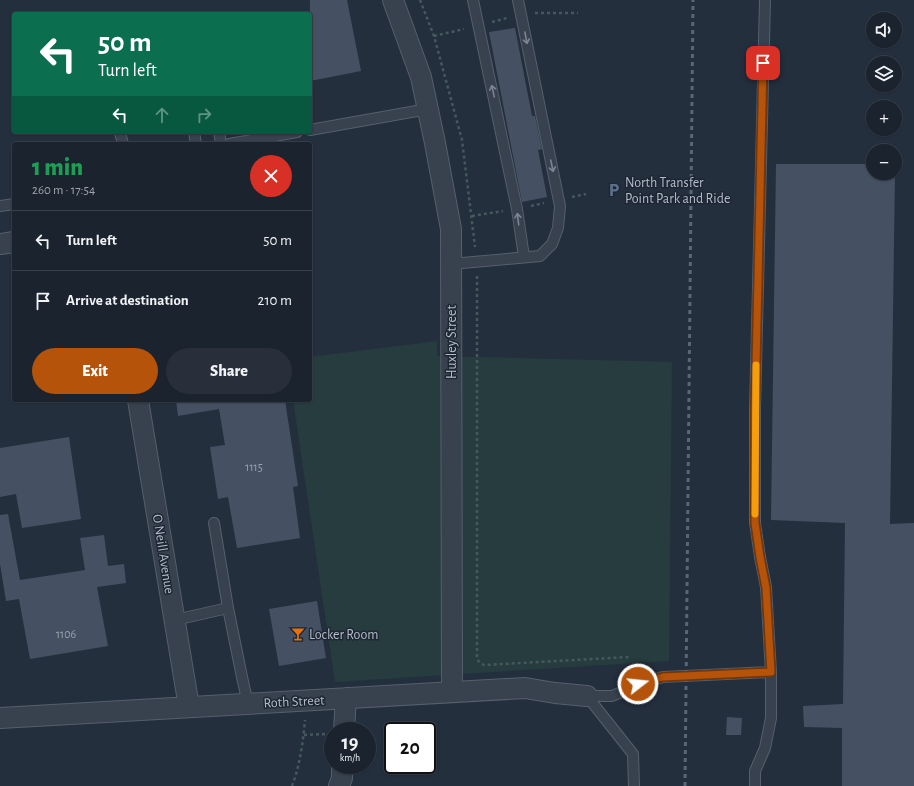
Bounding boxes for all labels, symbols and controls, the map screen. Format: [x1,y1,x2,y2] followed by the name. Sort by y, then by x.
[866,12,902,180] map controls
[866,12,902,48] button: sound
[32,28,84,80] icon: left
[98,29,152,57] text: 50 m
[522,31,530,44] one-way arrow
[746,46,780,80] pin
[752,52,774,74] icon: arrive
[866,56,902,92] button: layers
[98,62,157,80] text: Turn left
[488,85,496,98] one-way arrow
[866,100,902,136] button: +
[109,104,131,126] icon: left
[151,104,173,126] icon: ahead
[193,104,215,126] icon: right
[866,144,902,180] button: −
[250,155,292,197] button: close
[32,156,83,180] text: 1 min
[548,159,556,172] one-way arrow
[625,176,730,206] place label: North Transfer Point Park and Ride
[606,182,622,198] parking icon: North Transfer Point Park and Ride
[32,184,95,197] text: 260 m · 17:54
[514,213,522,226] one-way arrow
[32,230,54,252] icon: left
[66,233,117,248] text: Turn left
[263,233,292,248] text: 50 m
[32,290,54,312] icon: arrive
[66,293,189,308] text: Arrive at destination
[258,293,292,308] text: 210 m
[445,305,459,379] street label: Huxley Street
[32,348,158,394] button: Exit
[166,348,292,394] button: Share
[245,461,263,473] house number: 1115
[150,513,176,595] street label: O Neill Avenue
[290,626,306,642] bar icon: Locker Room
[56,628,76,640] house number: 1106
[309,628,378,642] place label: Locker Room
[617,663,659,705] position arrow
[263,693,325,711] street label: Roth Street
[384,722,436,774] speed limit sign: 20
[342,733,358,753] text: 19
[340,753,360,763] text: km/h

